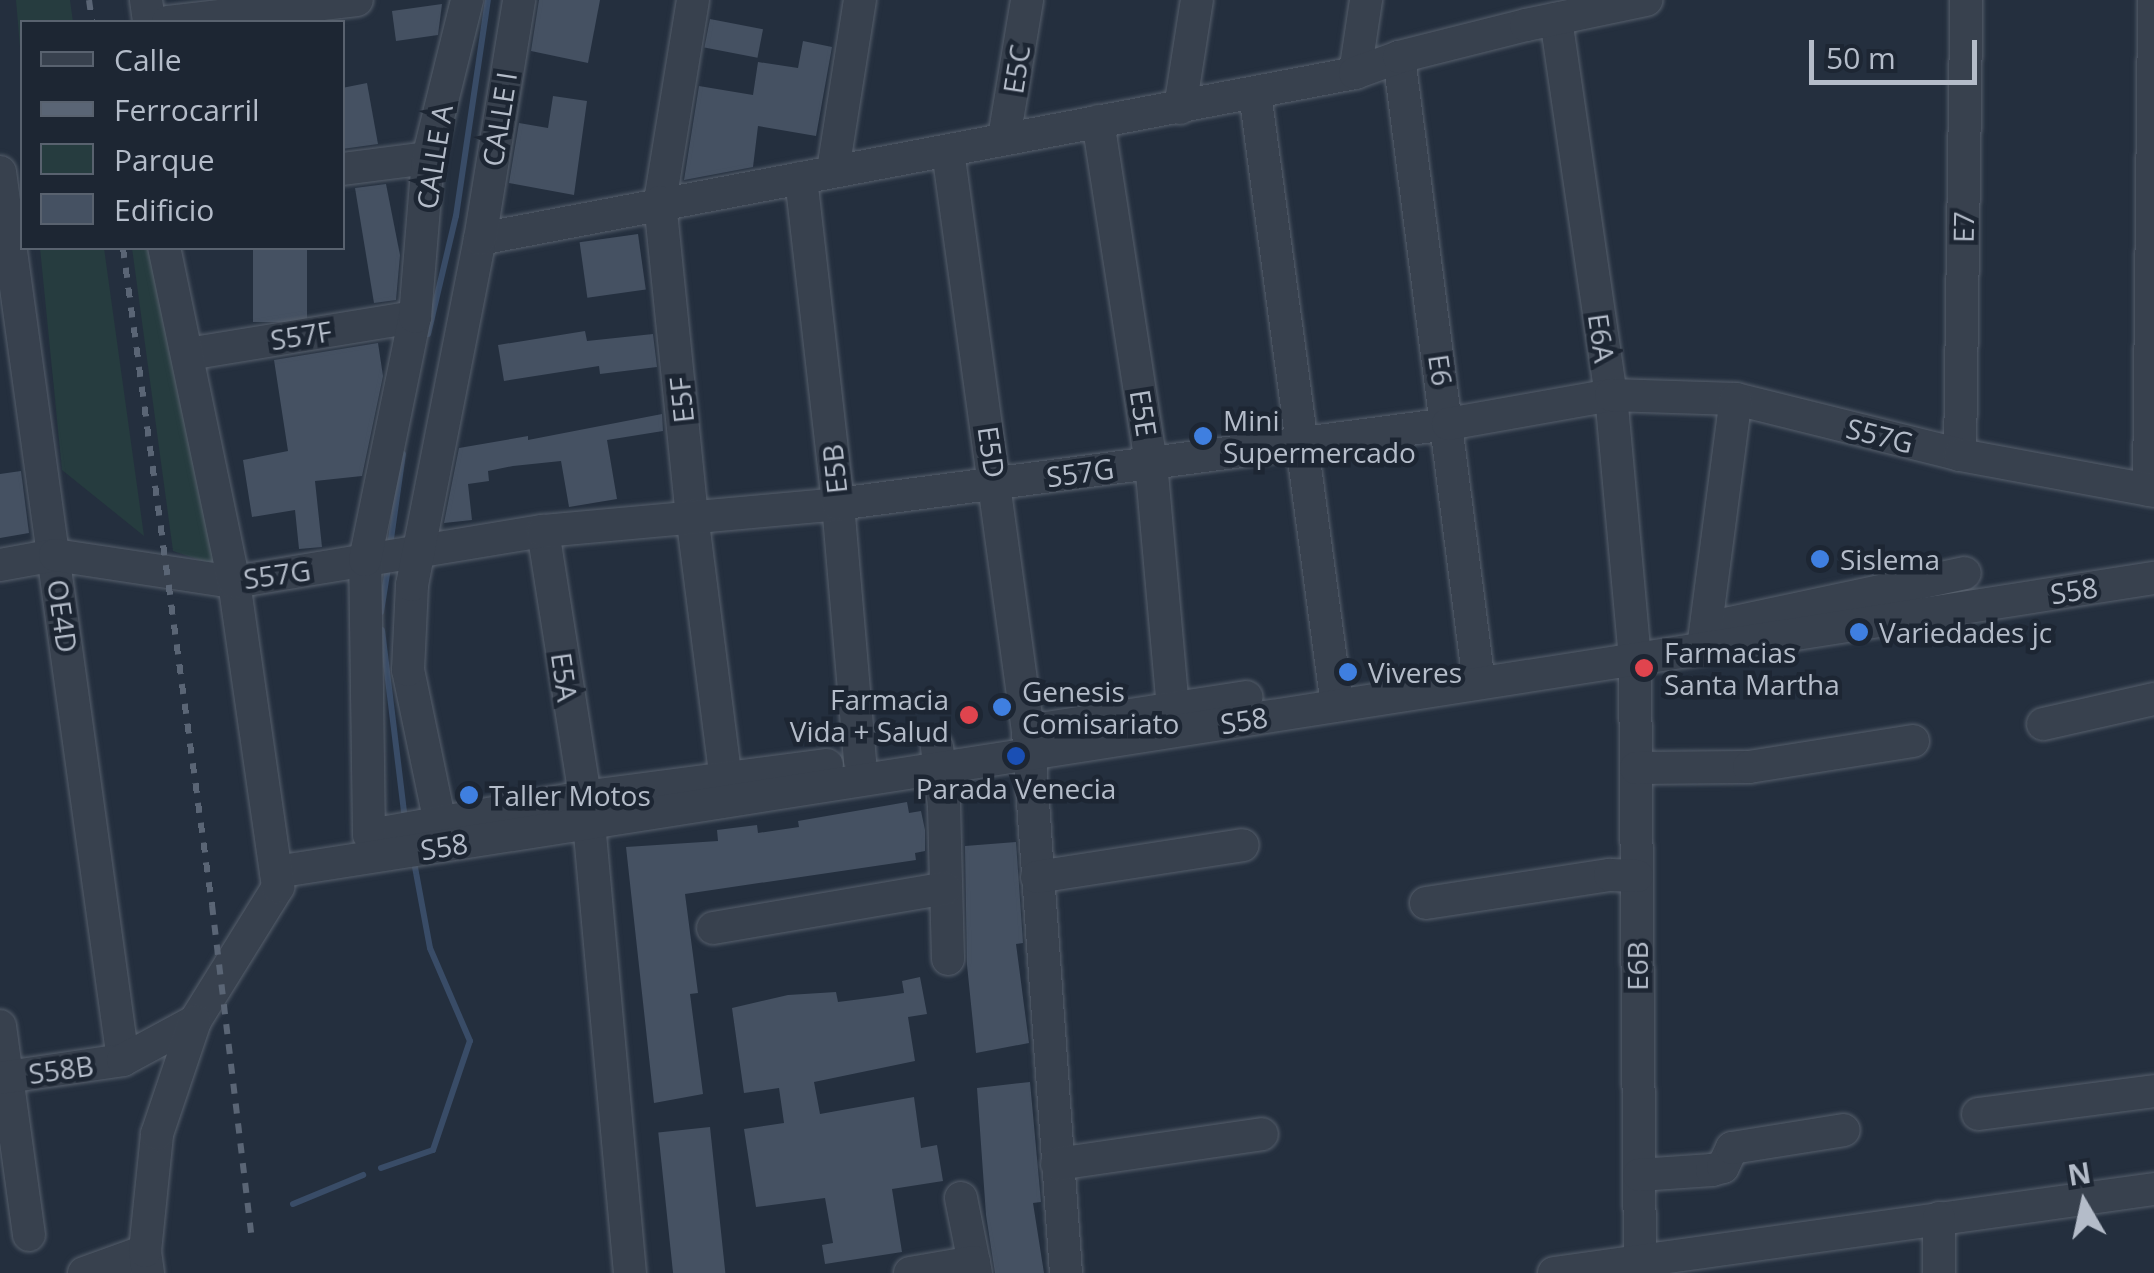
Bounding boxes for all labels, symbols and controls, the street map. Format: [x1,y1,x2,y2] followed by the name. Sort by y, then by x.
[20,20,345,250] legend
[1814,20,1982,82] scale bar
[1826,37,1896,78] text: 50 m
[114,39,182,80] text: Calle
[996,42,1036,96] street label: E5C
[475,69,523,169] street label: CALLE I
[114,89,260,130] text: Ferrocarril
[409,102,459,212] street label: CALLE A
[114,139,215,180] text: Parque
[114,189,214,230] text: Edificio
[1946,211,1980,243] street label: E7
[1582,311,1622,365] street label: E6A
[268,314,334,356] street label: S57F
[1422,352,1460,388] street label: E6
[662,375,700,425] street label: E5F
[1124,387,1164,439] street label: E5E
[1223,403,1416,469] place label: Mini Supermercado
[1843,411,1917,459] street label: S57G
[972,424,1012,480] street label: E5D
[1192,425,1214,447] marker: Mini Supermercado
[815,443,853,495] street label: E5B
[1044,451,1116,493] street label: S57G
[1840,542,1940,576] place label: Sislema
[1809,548,1831,570] marker: Sislema
[241,553,313,595] street label: S57G
[2048,570,2100,610] street label: S58
[41,577,85,655] street label: OE4D
[1879,615,2052,649] place label: Variedades jc
[1848,621,1870,643] marker: Variedades jc
[1664,635,1840,701] place label: Farmacias Santa Martha
[545,650,585,704] street label: E5A
[1368,655,1462,689] place label: Viveres
[1633,657,1655,679] marker: Farmacias Santa Martha
[1337,661,1359,683] marker: Viveres
[1022,674,1179,740] place label: Genesis Comisariato
[790,682,949,748] place label: Farmacia Vida + Salud
[991,696,1013,718] marker: Genesis Comisariato
[1218,700,1270,740] street label: S58
[958,704,980,726] marker: Farmacia Vida + Salud
[1005,745,1027,767] marker: Parada Venecia
[916,771,1116,805] place label: Parada Venecia
[489,778,651,812] place label: Taller Motos
[458,784,480,806] marker: Taller Motos
[418,826,470,866] street label: S58
[1620,941,1654,991] street label: E6B
[26,1048,96,1090] street label: S58B
[2034,1153,2134,1253] north arrow
[2065,1153,2094,1194] text: N

